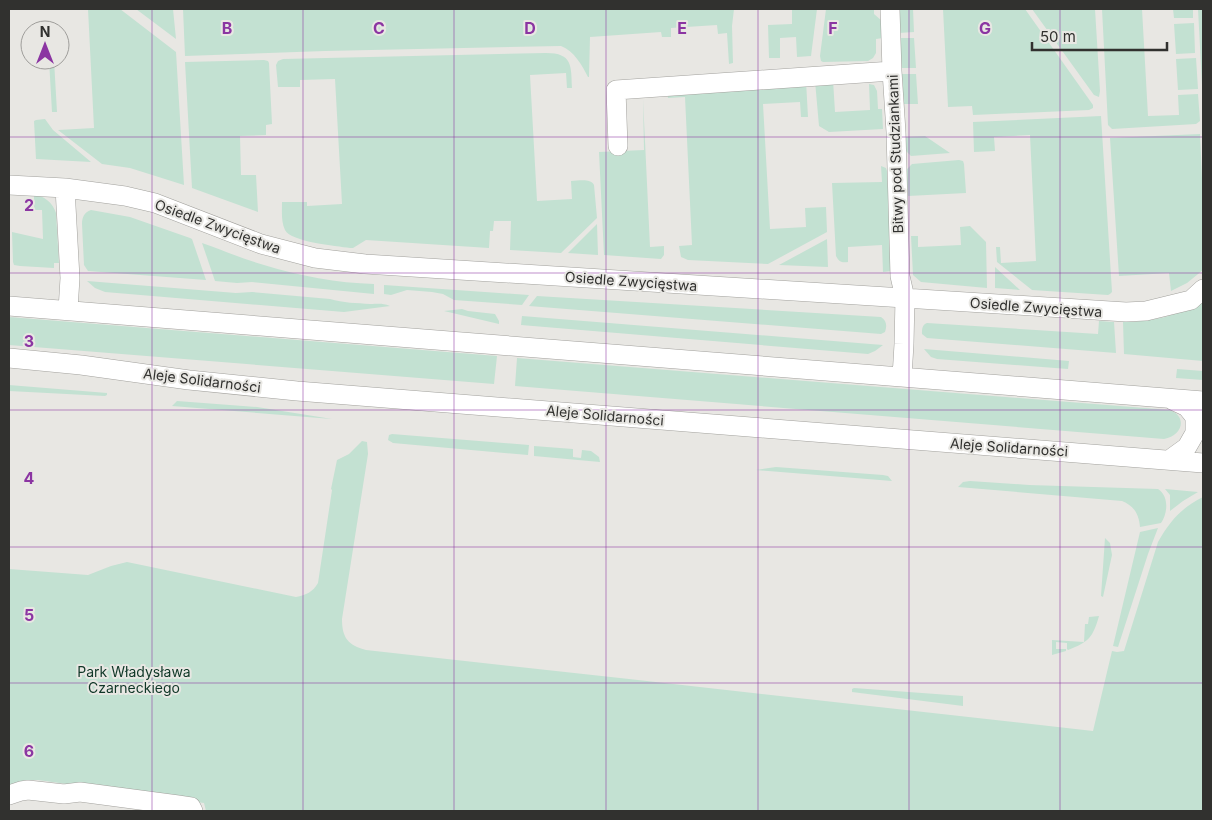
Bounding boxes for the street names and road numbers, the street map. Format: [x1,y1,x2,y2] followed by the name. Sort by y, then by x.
[884,74,906,234] street label: Bitwy pod Studziankami
[153,195,283,257] street label: Osiedle Zwycięstwa
[564,268,698,294] street label: Osiedle Zwycięstwa
[969,294,1103,320] street label: Osiedle Zwycięstwa
[142,364,262,396] street label: Aleje Solidarności
[545,401,665,429] street label: Aleje Solidarności
[949,434,1069,460] street label: Aleje Solidarności

